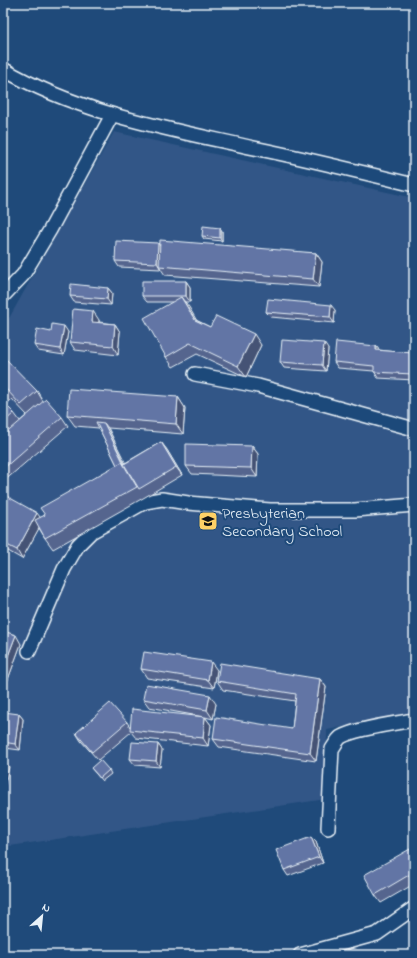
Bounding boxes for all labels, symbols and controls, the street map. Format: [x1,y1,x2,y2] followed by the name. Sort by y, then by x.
[222,502,342,544] place label: Presbyterian Secondary School
[197,510,219,532] school or university icon: Presbyterian Secondary School
[22,896,62,936] north arrow
[39,899,53,917] text: N

